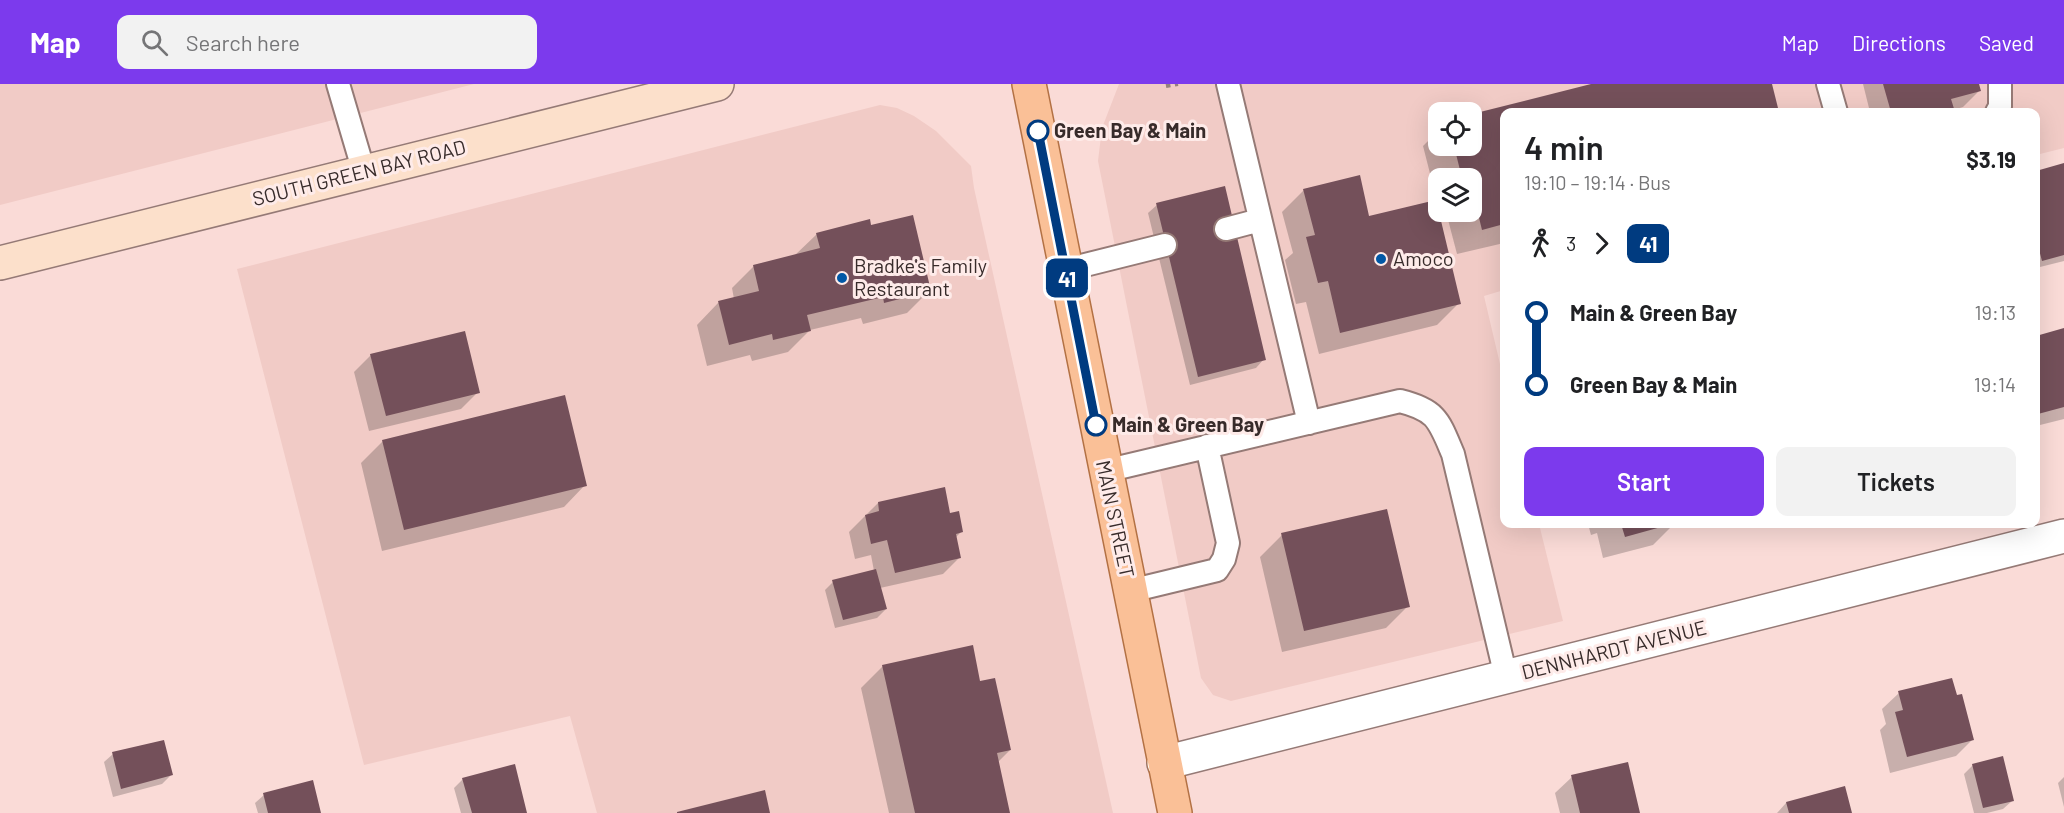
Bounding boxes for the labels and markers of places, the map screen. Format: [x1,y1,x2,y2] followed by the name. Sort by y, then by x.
[1054,118,1206,142] place label: Green Bay & Main
[1027,120,1049,142] marker: Green Bay & Main
[1393,246,1454,270] place label: Amoco
[1374,252,1388,266] marker: Amoco
[854,253,987,300] place label: Bradke's Family Restaurant
[835,271,849,285] marker: Bradke's Family Restaurant
[1112,412,1264,436] place label: Main & Green Bay
[1085,414,1107,436] marker: Main & Green Bay

